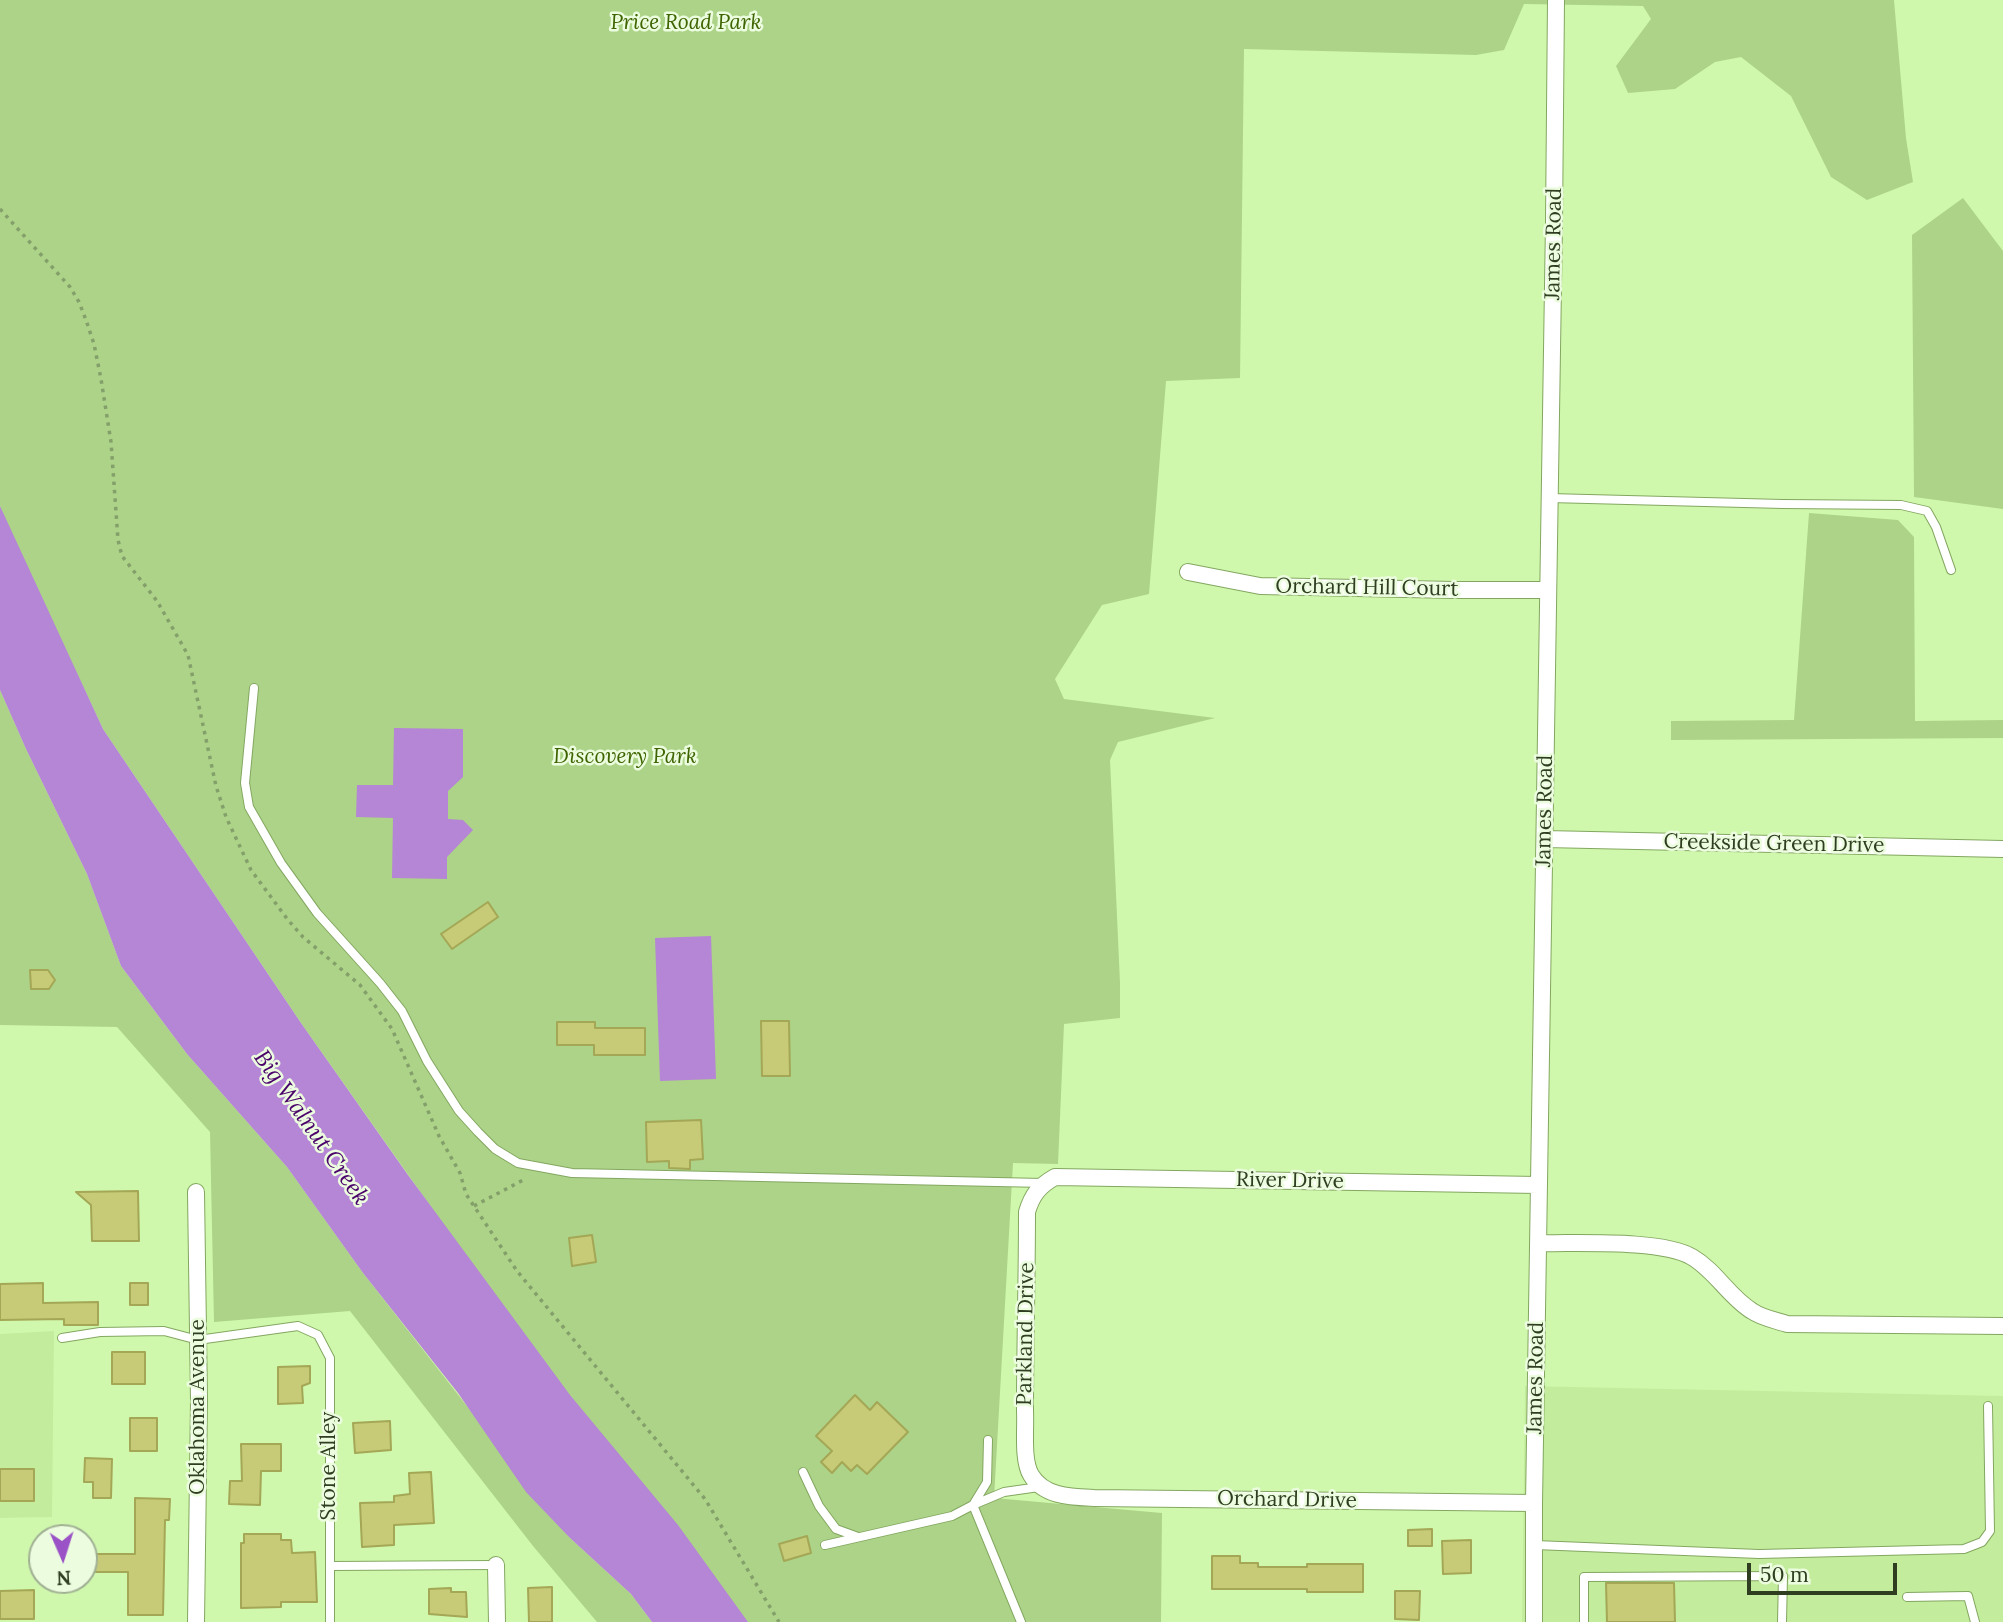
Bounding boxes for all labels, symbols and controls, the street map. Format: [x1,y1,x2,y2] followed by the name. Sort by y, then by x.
[610,10,762,36] park label: Price Road Park
[1540,188,1568,300] street label: James Road
[1275,574,1459,602] street label: Orchard Hill Court
[553,744,697,770] park label: Discovery Park
[1531,755,1559,867] street label: James Road
[1663,829,1885,859] street label: Creekside Green Drive
[247,1045,375,1211] water label: Big Walnut Creek
[1236,1167,1344,1195] street label: River Drive
[1012,1262,1040,1406] street label: Parkland Drive
[185,1319,211,1495] street label: Oklahoma Avenue
[1522,1322,1550,1434] street label: James Road
[316,1412,342,1520] street label: Stone Alley
[1217,1486,1357,1514] street label: Orchard Drive
[28,1524,98,1594] north arrow
[1751,1548,1902,1592] scale bar
[1760,1561,1809,1588] text: 50 m
[56,1566,72,1590] text: N

